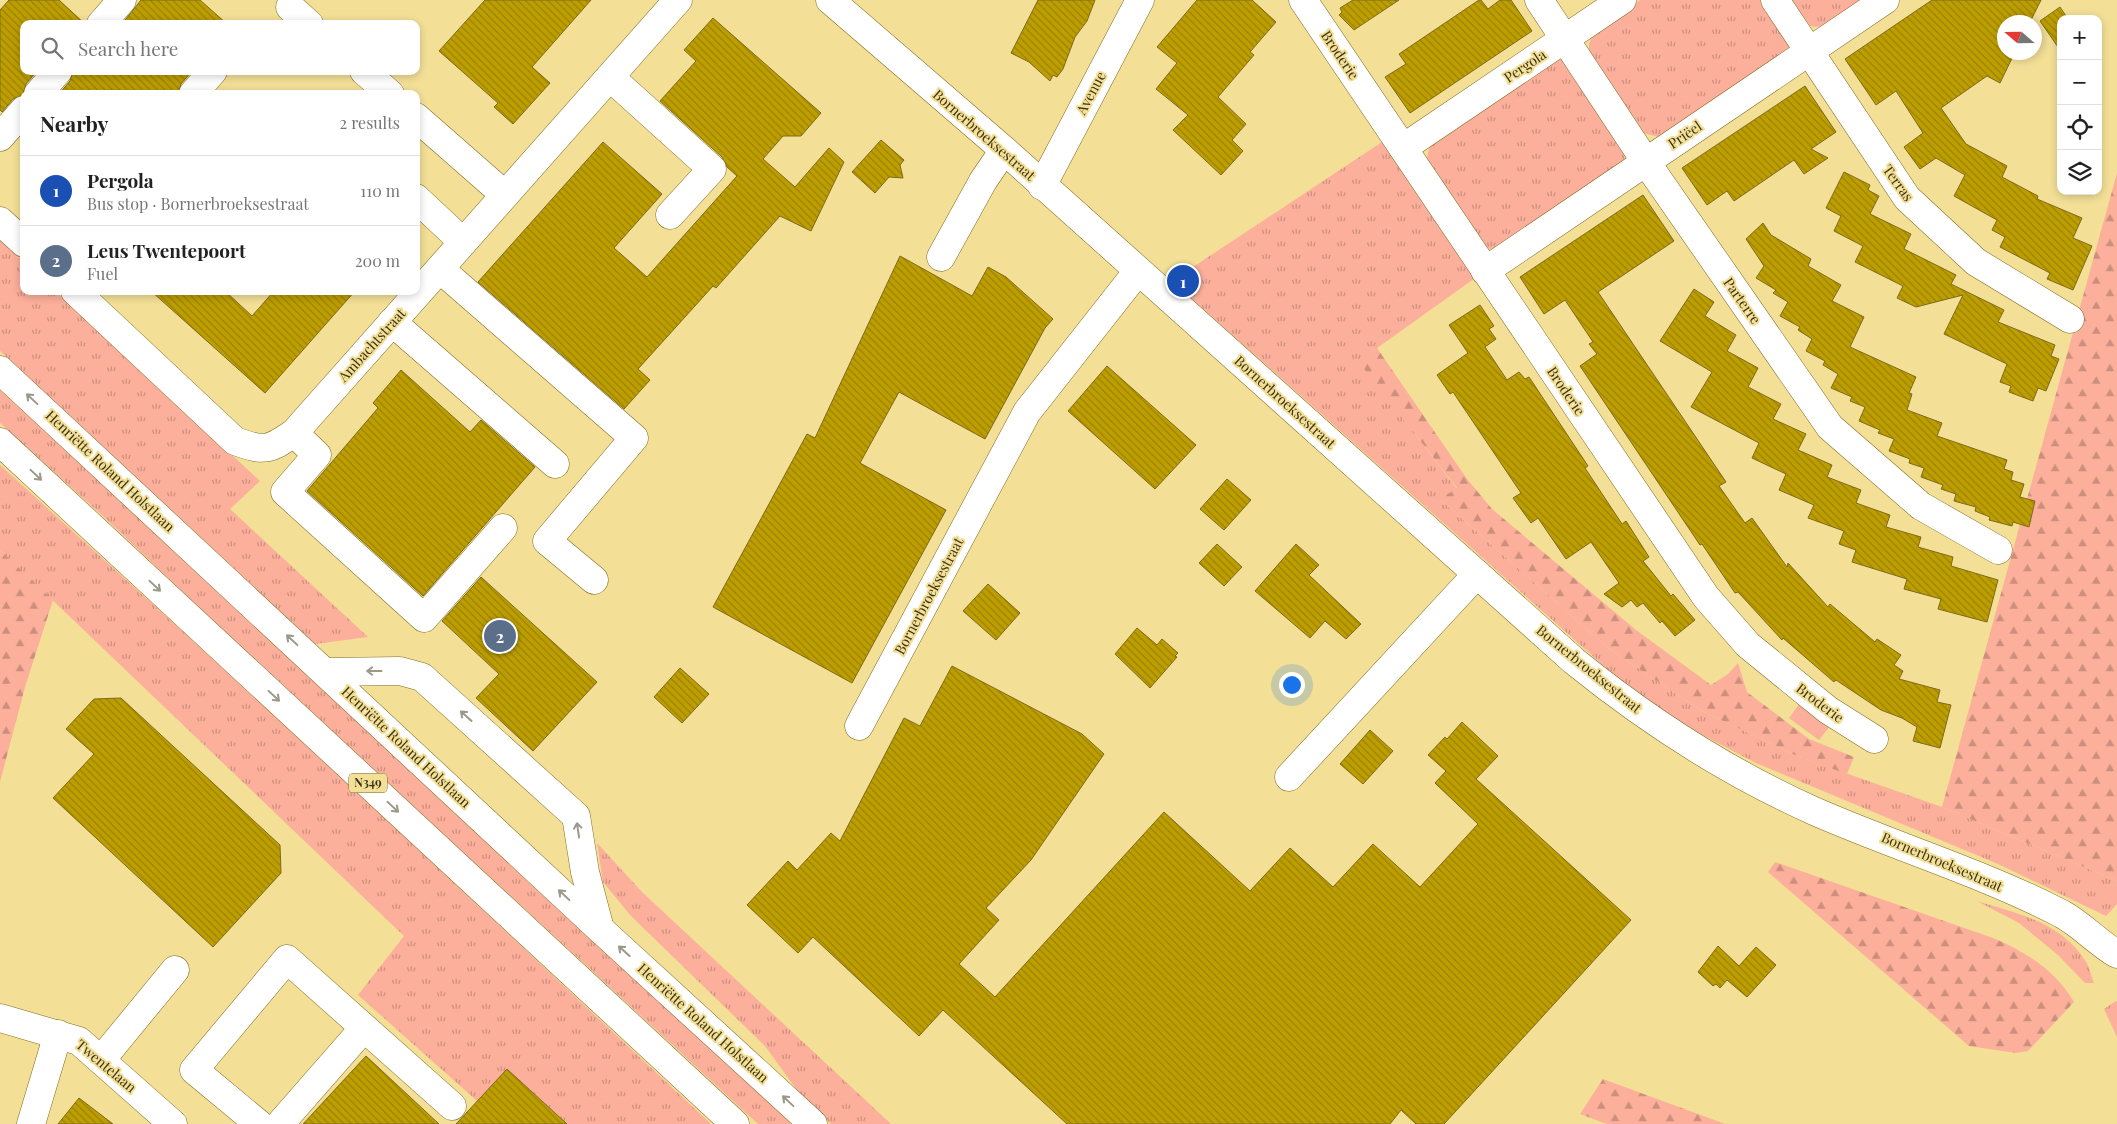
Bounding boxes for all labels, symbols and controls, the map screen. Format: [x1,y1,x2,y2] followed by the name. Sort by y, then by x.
[1997,15,2042,60] north arrow
[2057,15,2102,195] map controls
[2057,15,2102,60] button: +
[20,20,420,75] search box
[1317,27,1364,83] street label: Broderie
[38,34,66,62] icon: search
[78,35,178,61] text: Search here
[1500,45,1550,87] street label: Pergola
[2057,60,2102,105] button: −
[1071,68,1110,119] street label: Avenue
[929,85,1040,185] street label: Bornerbroeksestraat
[2057,105,2102,150] button: locate
[40,109,109,137] text: Nearby
[340,112,400,133] text: 2 results
[1664,116,1705,153] street label: Priëel
[2057,150,2102,195] button: layers
[1879,161,1918,205] street label: Terras
[87,167,154,193] text: Pergola
[53,180,59,201] text: 1
[360,180,400,201] text: 110 m
[87,193,309,214] text: Bus stop · Bornerbroeksestraat
[87,237,246,263] text: Leus Twentepoort
[52,250,60,271] text: 2
[355,250,400,271] text: 200 m
[1167,262,1199,300] pin: 1
[87,263,118,284] text: Fuel
[1720,274,1765,328] street label: Parterre
[333,303,410,386] street label: Ambachtstraat
[1231,351,1341,453] street label: Bornerbroeksestraat
[1543,363,1590,419] street label: Broderie
[25,393,38,405] one-way arrow
[42,406,179,536] street label: Henriëtte Roland Holstlaan
[29,469,42,481] one-way arrow
[890,533,968,658] street label: Bornerbroeksestraat
[148,580,161,592] one-way arrow
[484,617,516,655] pin: 2
[1533,620,1647,718] street label: Bornerbroeksestraat
[286,634,299,646] one-way arrow
[367,666,383,676] one-way arrow
[1279,672,1305,698] your location
[1793,678,1848,727] street label: Broderie
[338,682,475,812] street label: Henriëtte Roland Holstlaan
[268,690,280,702] one-way arrow
[459,710,472,722] one-way arrow
[349,774,387,792] road number: N349
[387,801,400,813] one-way arrow
[573,822,583,838] one-way arrow
[1879,827,2007,896] street label: Bornerbroeksestraat
[558,889,570,901] one-way arrow
[618,945,631,957] one-way arrow
[634,959,773,1087] street label: Henriëtte Roland Holstlaan
[72,1035,141,1097] street label: Twentelaan
[782,1095,794,1107] one-way arrow

